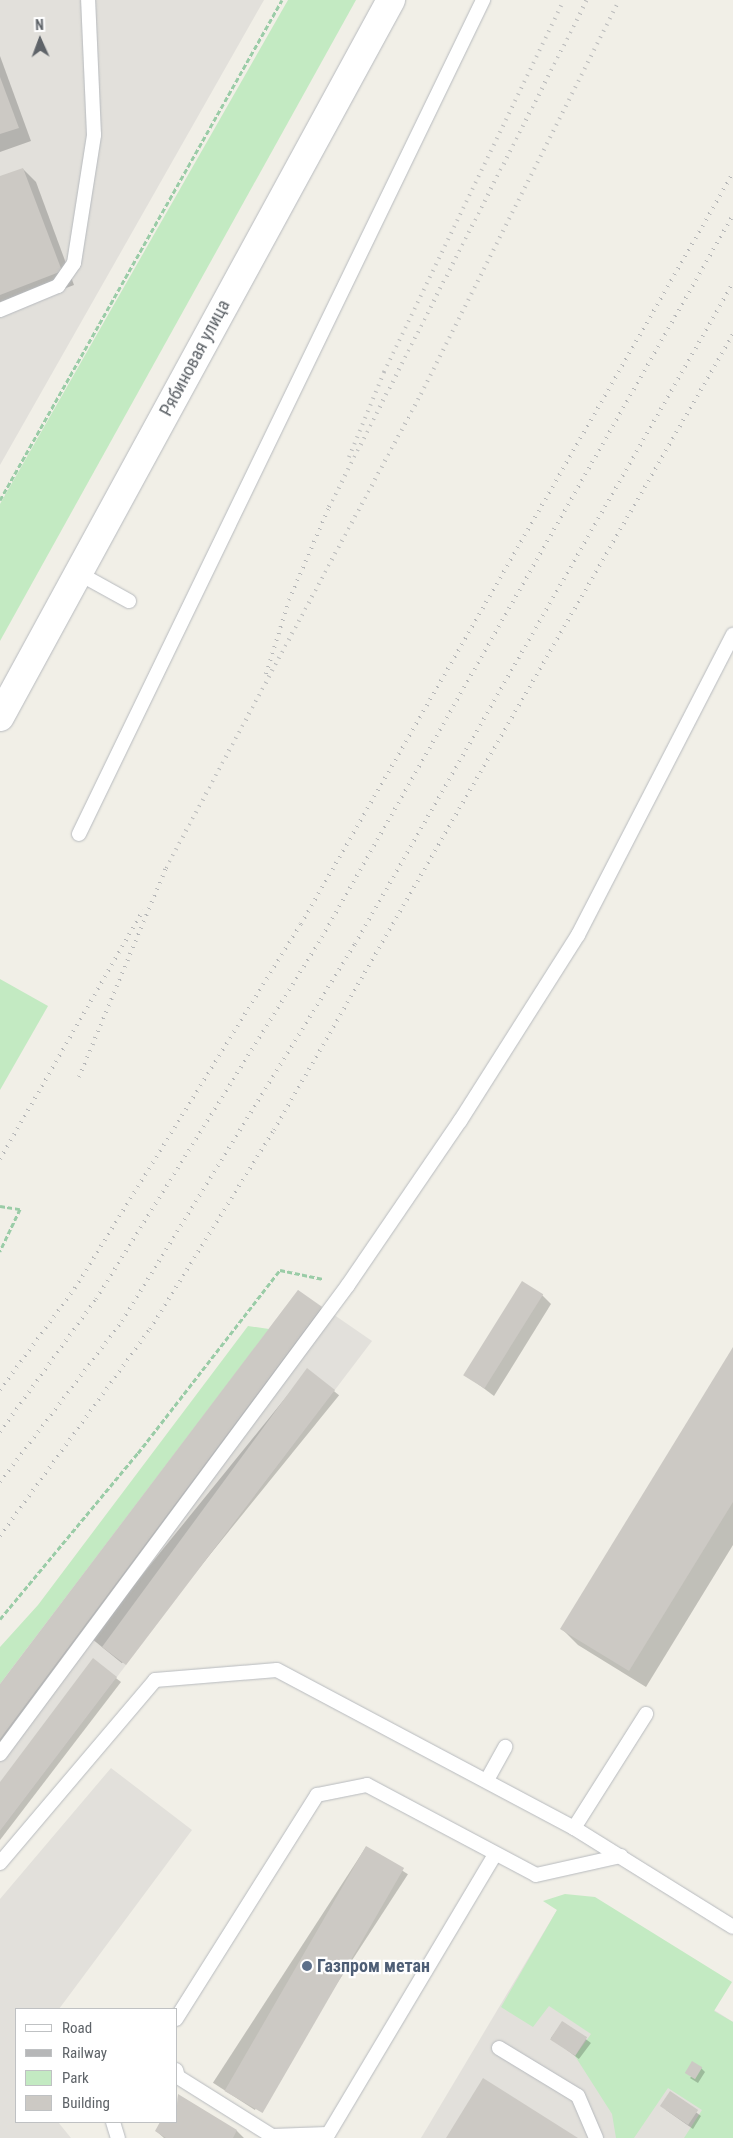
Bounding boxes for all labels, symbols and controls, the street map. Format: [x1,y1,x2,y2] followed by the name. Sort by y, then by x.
[15,15,65,65] north arrow
[35,17,44,33] text: N
[155,296,235,420] street label: Рябиновая улица
[317,1955,430,1977] place label: Газпром метан
[301,1960,313,1972] marker: Газпром метан
[15,2008,178,2123] legend
[62,2019,92,2037] text: Road
[62,2044,107,2062] text: Railway
[62,2069,89,2087] text: Park
[62,2094,110,2112] text: Building

